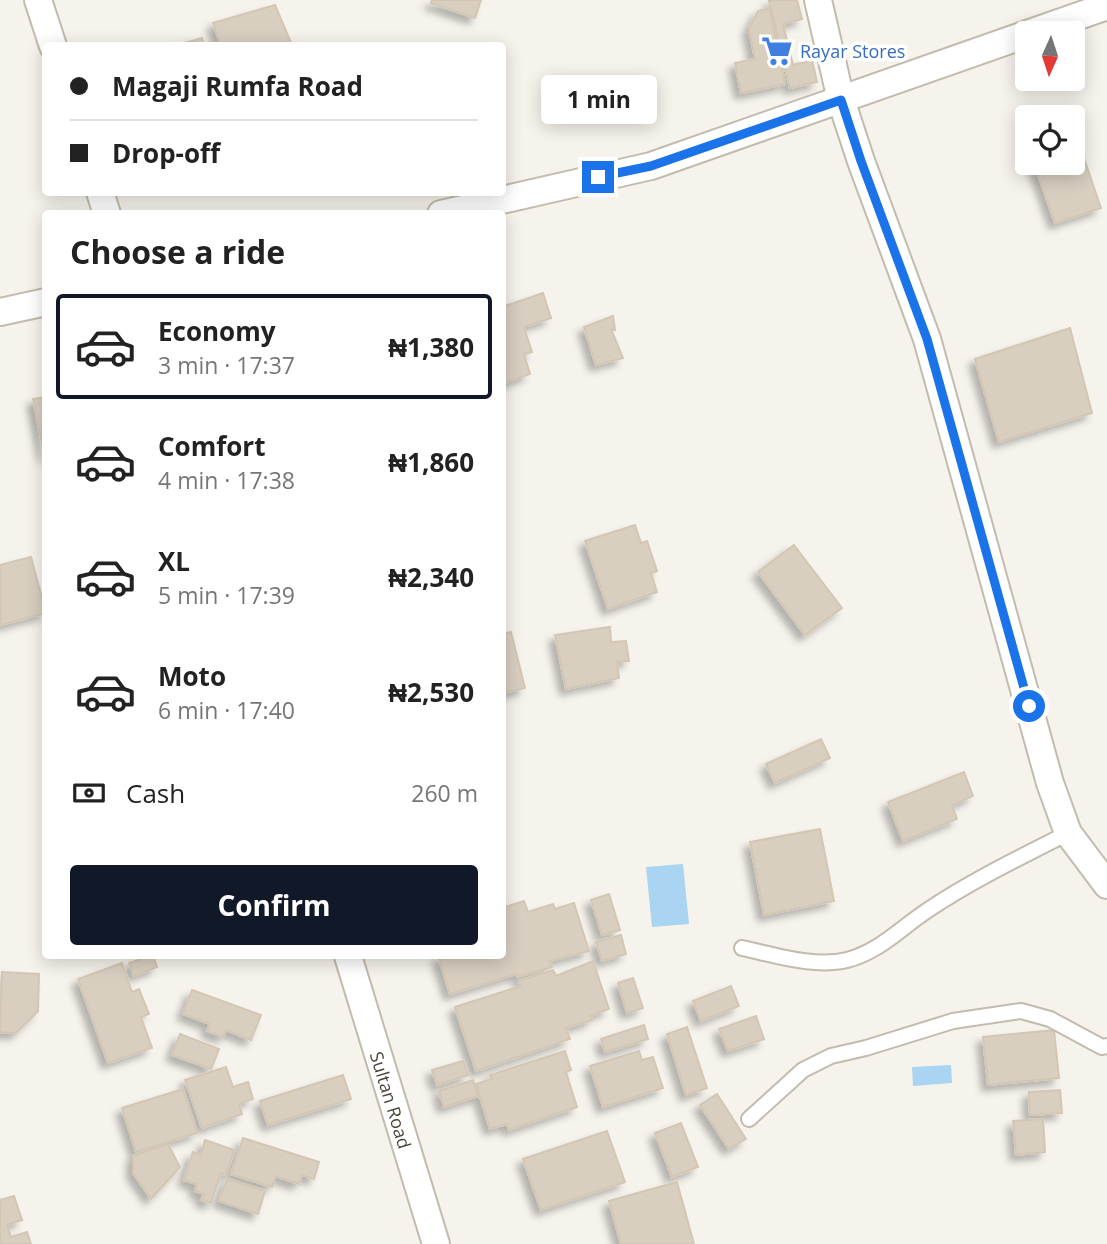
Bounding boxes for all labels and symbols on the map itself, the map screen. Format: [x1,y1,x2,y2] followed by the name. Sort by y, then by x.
[1015,21,1085,91] north arrow
[760,34,794,68] supermarket icon: Rayar Stores
[800,39,905,63] place label: Rayar Stores
[540,76,656,124] callout: 1 min
[582,161,614,193] route end
[1013,690,1045,722] route start
[365,1048,417,1152] street label: Sultan Road

